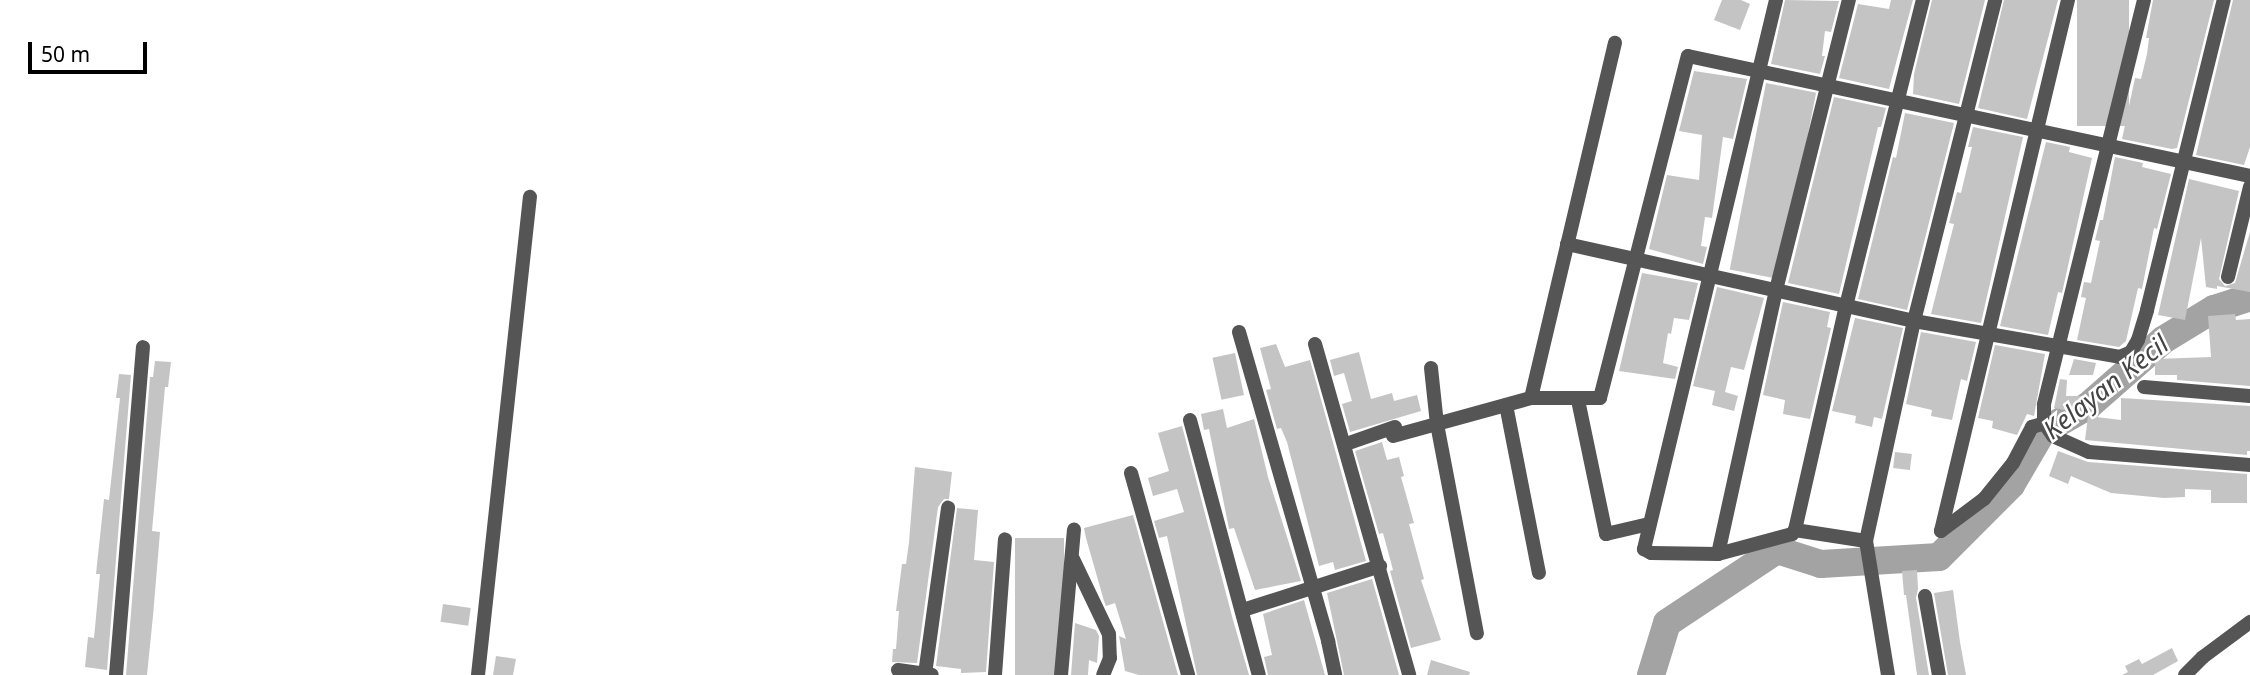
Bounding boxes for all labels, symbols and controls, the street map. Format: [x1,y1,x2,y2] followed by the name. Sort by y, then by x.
[32,28,150,72] scale bar
[41,40,90,68] text: 50 m
[2037,328,2175,446] water label: Kelayan Kecil

